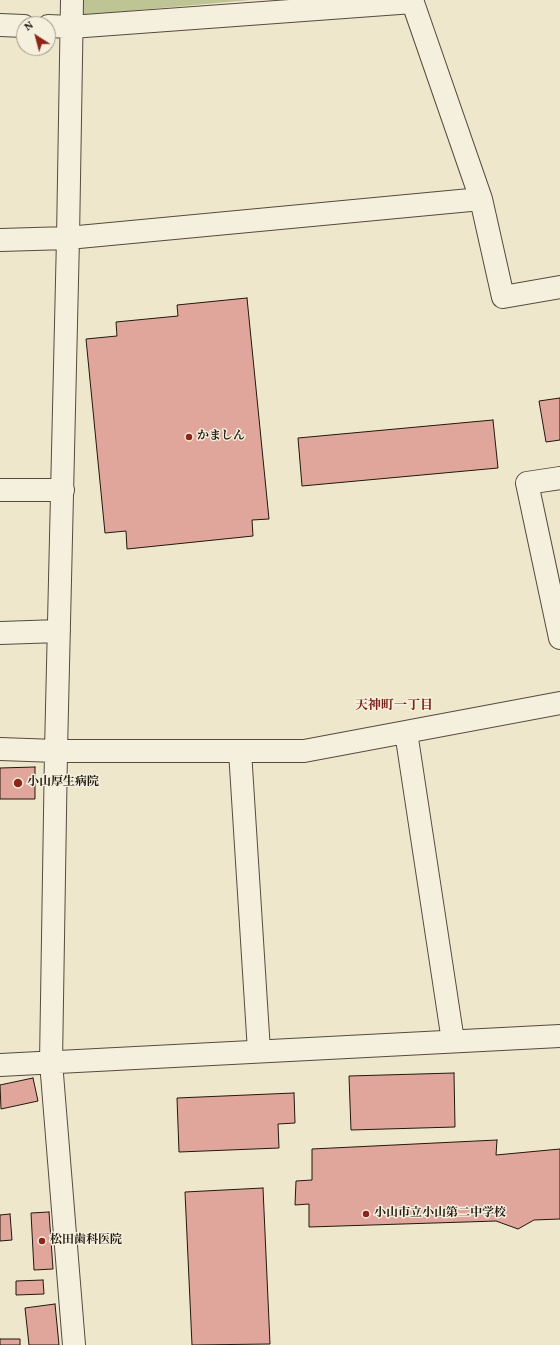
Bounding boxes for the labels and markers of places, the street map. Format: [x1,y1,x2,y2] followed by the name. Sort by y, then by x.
[197,430,245,444] place label: かましん
[184,432,194,442] marker: かましん
[27,776,99,790] place label: 小山厚生病院
[12,777,24,789] marker: 小山厚生病院
[374,1207,506,1221] place label: 小山市立小山第二中学校
[361,1209,371,1219] marker: 小山市立小山第二中学校
[50,1234,122,1248] place label: 松田歯科医院
[37,1236,47,1246] marker: 松田歯科医院

